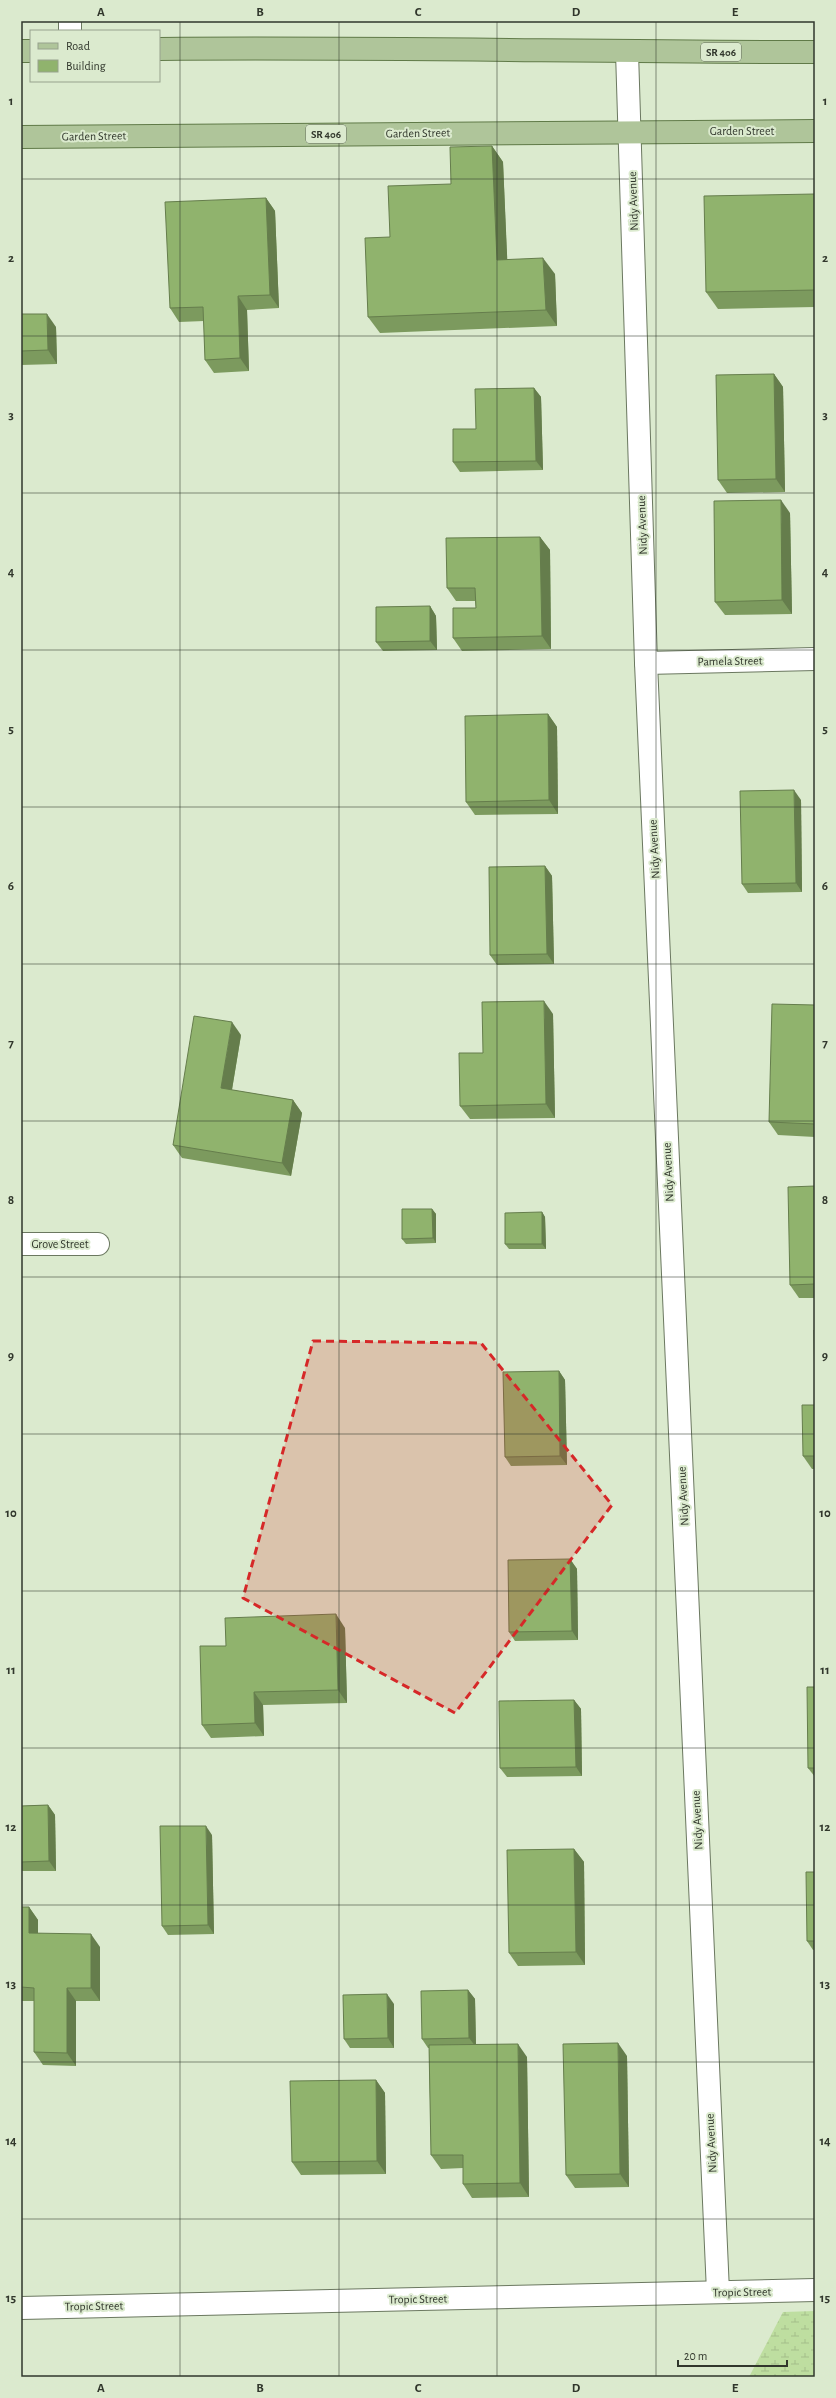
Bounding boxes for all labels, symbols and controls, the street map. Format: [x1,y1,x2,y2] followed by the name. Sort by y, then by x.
[97,6,105,19] text: A
[256,6,264,19] text: B
[415,6,422,19] text: C
[572,6,581,19] text: D
[732,6,739,19] text: E
[30,30,160,82] legend
[66,40,90,52] text: Road
[701,43,741,61] road number: SR 406
[66,60,106,72] text: Building
[9,95,13,108] text: 1
[823,95,827,108] text: 1
[306,125,346,143] road number: SR 406
[710,125,774,137] street label: Garden Street
[386,126,451,140] street label: Garden Street
[62,129,127,143] street label: Garden Street
[626,171,641,231] street label: Nidy Avenue
[8,252,14,265] text: 2
[822,252,828,265] text: 2
[8,409,14,422] text: 3
[822,409,828,422] text: 3
[635,495,650,555] street label: Nidy Avenue
[8,566,15,579] text: 4
[822,566,829,579] text: 4
[697,654,763,668] street label: Pamela Street
[8,723,14,736] text: 5
[822,723,828,736] text: 5
[646,819,663,879] street label: Nidy Avenue
[8,880,14,893] text: 6
[822,880,828,893] text: 6
[8,1037,14,1050] text: 7
[822,1037,828,1050] text: 7
[660,1142,677,1202] street label: Nidy Avenue
[8,1194,14,1207] text: 8
[822,1194,828,1207] text: 8
[31,1238,89,1250] street label: Grove Street
[8,1350,14,1363] text: 9
[822,1350,828,1363] text: 9
[675,1466,692,1526] street label: Nidy Avenue
[5,1507,17,1520] text: 10
[819,1507,831,1520] text: 10
[6,1664,16,1677] text: 11
[820,1664,830,1677] text: 11
[689,1790,706,1850] street label: Nidy Avenue
[6,1821,16,1834] text: 12
[820,1821,830,1834] text: 12
[6,1978,17,1991] text: 13
[820,1978,831,1991] text: 13
[703,2113,720,2173] street label: Nidy Avenue
[5,2135,17,2148] text: 14
[819,2135,831,2148] text: 14
[713,2285,772,2299] street label: Tropic Street
[6,2292,17,2305] text: 15
[389,2292,448,2306] street label: Tropic Street
[820,2292,831,2305] text: 15
[65,2299,124,2313] street label: Tropic Street
[678,2342,787,2368] scale bar
[684,2350,707,2362] text: 20 m
[97,2382,105,2395] text: A
[256,2382,264,2395] text: B
[415,2382,422,2395] text: C
[572,2382,581,2395] text: D
[732,2382,739,2395] text: E

